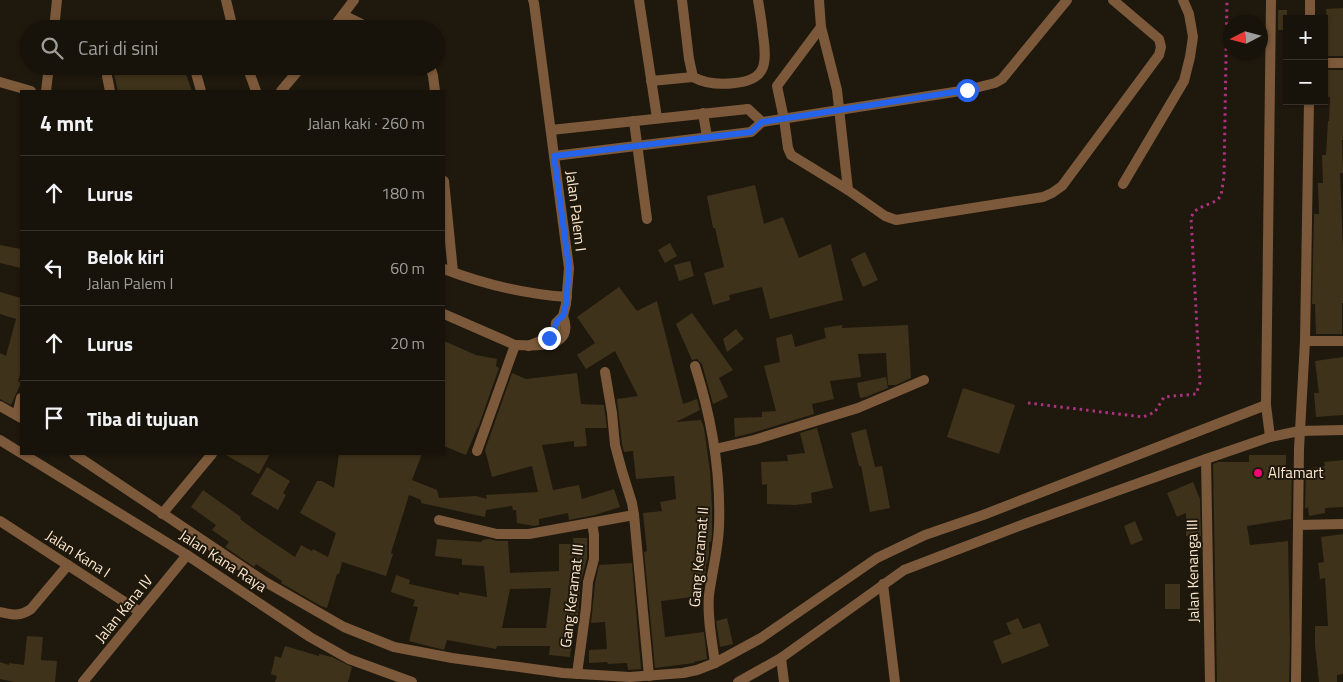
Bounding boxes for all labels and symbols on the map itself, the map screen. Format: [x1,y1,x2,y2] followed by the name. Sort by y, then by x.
[1223,15,1268,60] north arrow
[956,79,979,102] route start
[560,169,593,253] street label: Jalan Palem I
[538,327,561,350] route end
[1268,461,1324,484] place label: Alfamart
[1252,467,1264,479] marker: Alfamart
[683,506,714,608] street label: Gang Keramat II
[1180,519,1205,623] street label: Jalan Kenanga III
[41,524,115,583] street label: Jalan Kana I
[175,524,272,598] street label: Jalan Kana Raya
[554,543,589,649] street label: Gang Keramat III
[89,570,158,648] street label: Jalan Kana IV

